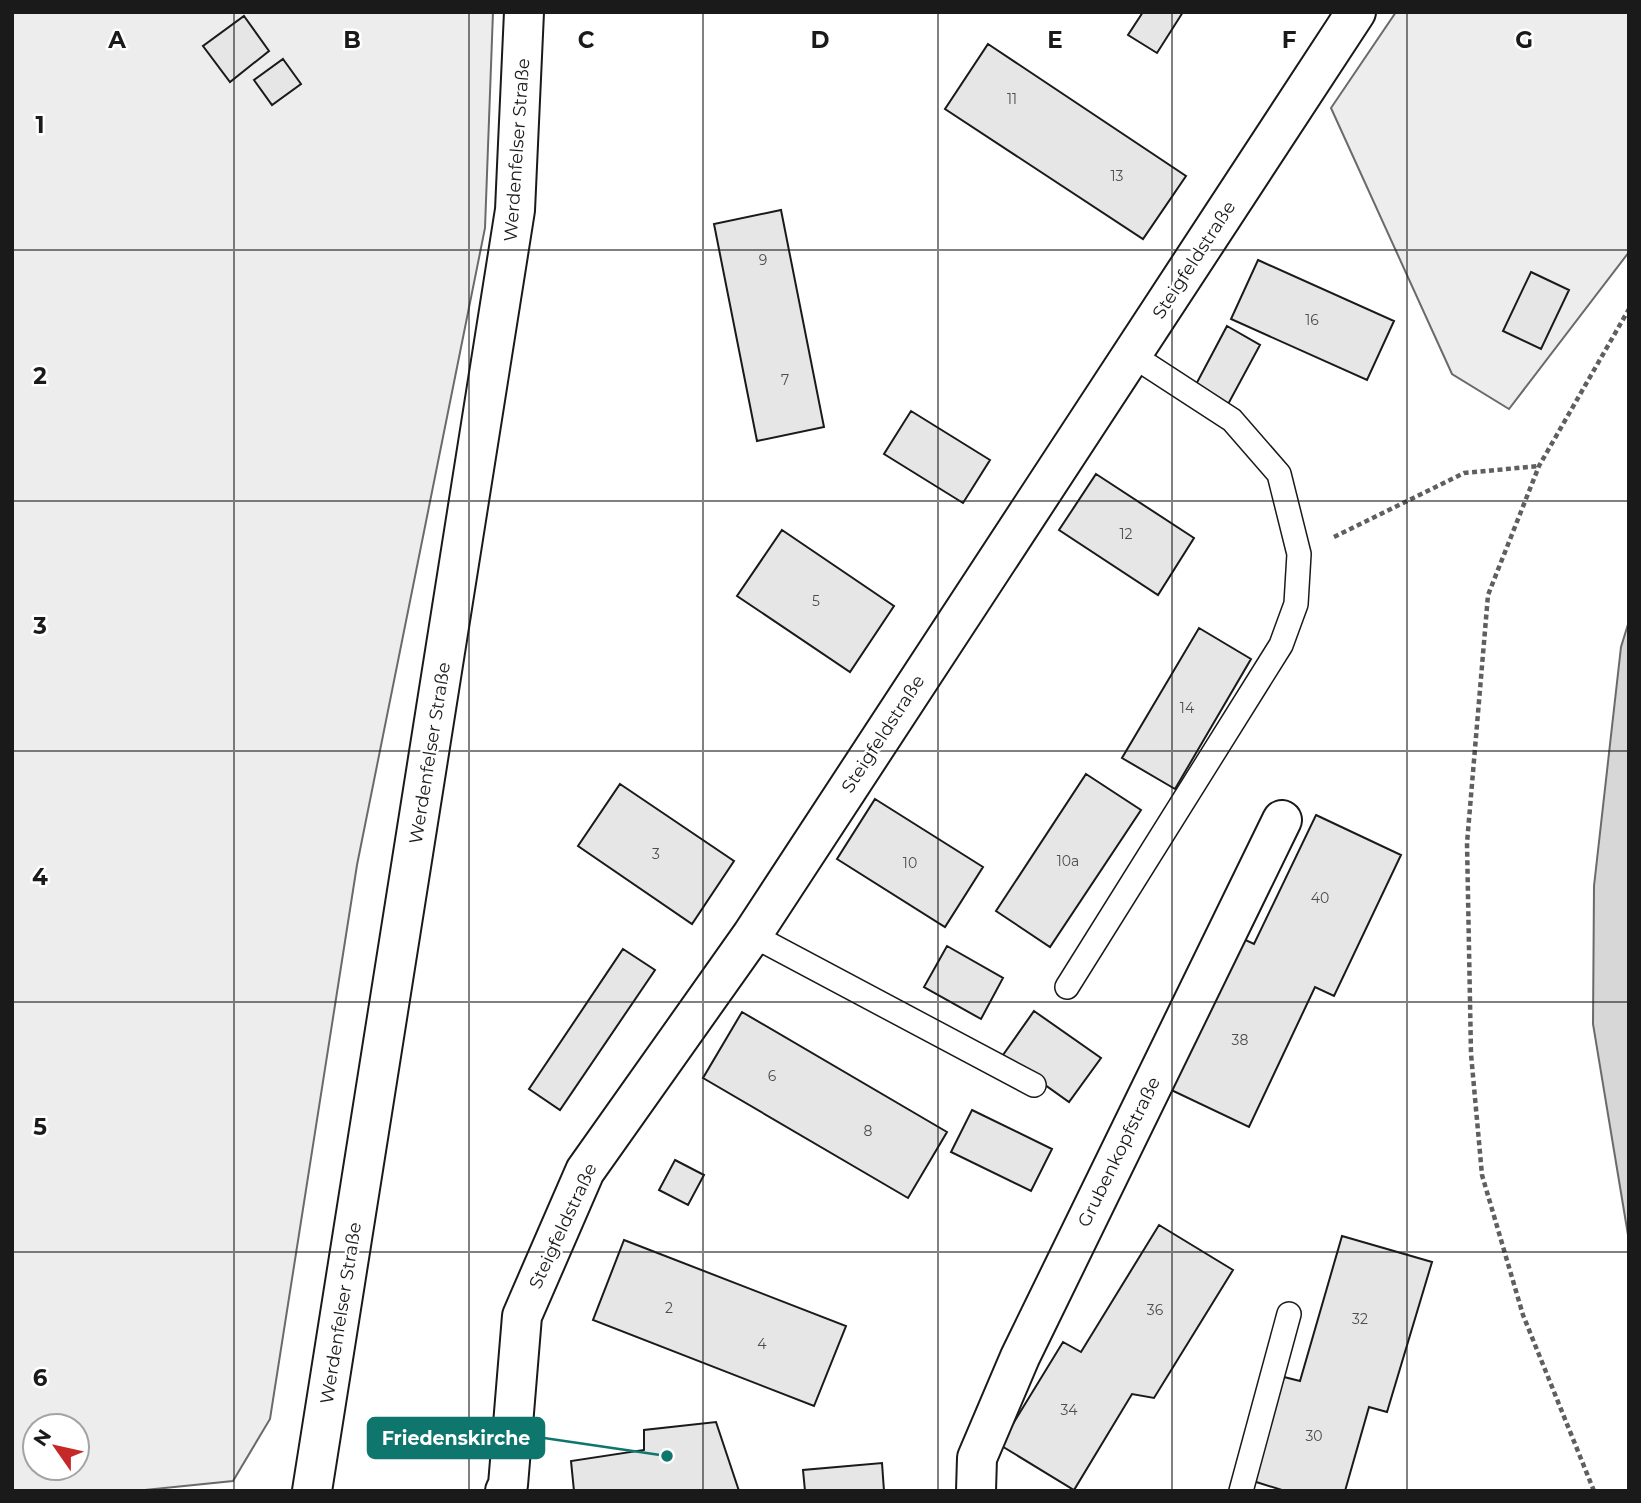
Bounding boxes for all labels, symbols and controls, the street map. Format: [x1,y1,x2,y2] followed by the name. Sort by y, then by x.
[107,26,126,54] text: A
[343,26,361,54] text: B
[578,26,595,54] text: C
[811,26,830,54] text: D
[1047,26,1063,54] text: E
[1282,26,1297,54] text: F
[1515,26,1533,54] text: G
[500,57,534,242] street label: Werdenfelser Straße
[1007,90,1017,108] house number: 11
[35,111,45,139] text: 1
[1111,167,1124,185] house number: 13
[1148,197,1240,323] street label: Steigfeldstraße
[759,251,767,269] house number: 9
[1305,311,1319,329] house number: 16
[33,362,47,390] text: 2
[781,371,789,389] house number: 7
[1119,525,1133,543] house number: 12
[812,592,820,610] house number: 5
[32,612,47,640] text: 3
[405,660,455,845] street label: Werdenfelser Straße
[837,671,929,797] street label: Steigfeldstraße
[1180,699,1195,717] house number: 14
[652,845,660,863] house number: 3
[1057,852,1079,870] house number: 10a
[903,854,917,872] house number: 10
[32,863,48,891] text: 4
[1311,889,1329,907] house number: 40
[1232,1031,1248,1049] house number: 38
[768,1067,777,1085] house number: 6
[1073,1073,1165,1231] street label: Grubenkopfstraße
[33,1113,47,1141] text: 5
[864,1122,873,1140] house number: 8
[524,1160,602,1292] street label: Steigfeldstraße
[316,1220,366,1405] street label: Werdenfelser Straße
[665,1299,673,1317] house number: 2
[1147,1301,1164,1319] house number: 36
[1352,1310,1368,1328] house number: 32
[757,1335,767,1353] house number: 4
[33,1364,48,1392] text: 6
[1060,1401,1078,1419] house number: 34
[21,1412,91,1482] north arrow
[368,1418,544,1458] callout: Friedenskirche
[28,1425,56,1451] text: N
[382,1427,530,1450] text: Friedenskirche
[1305,1427,1323,1445] house number: 30

